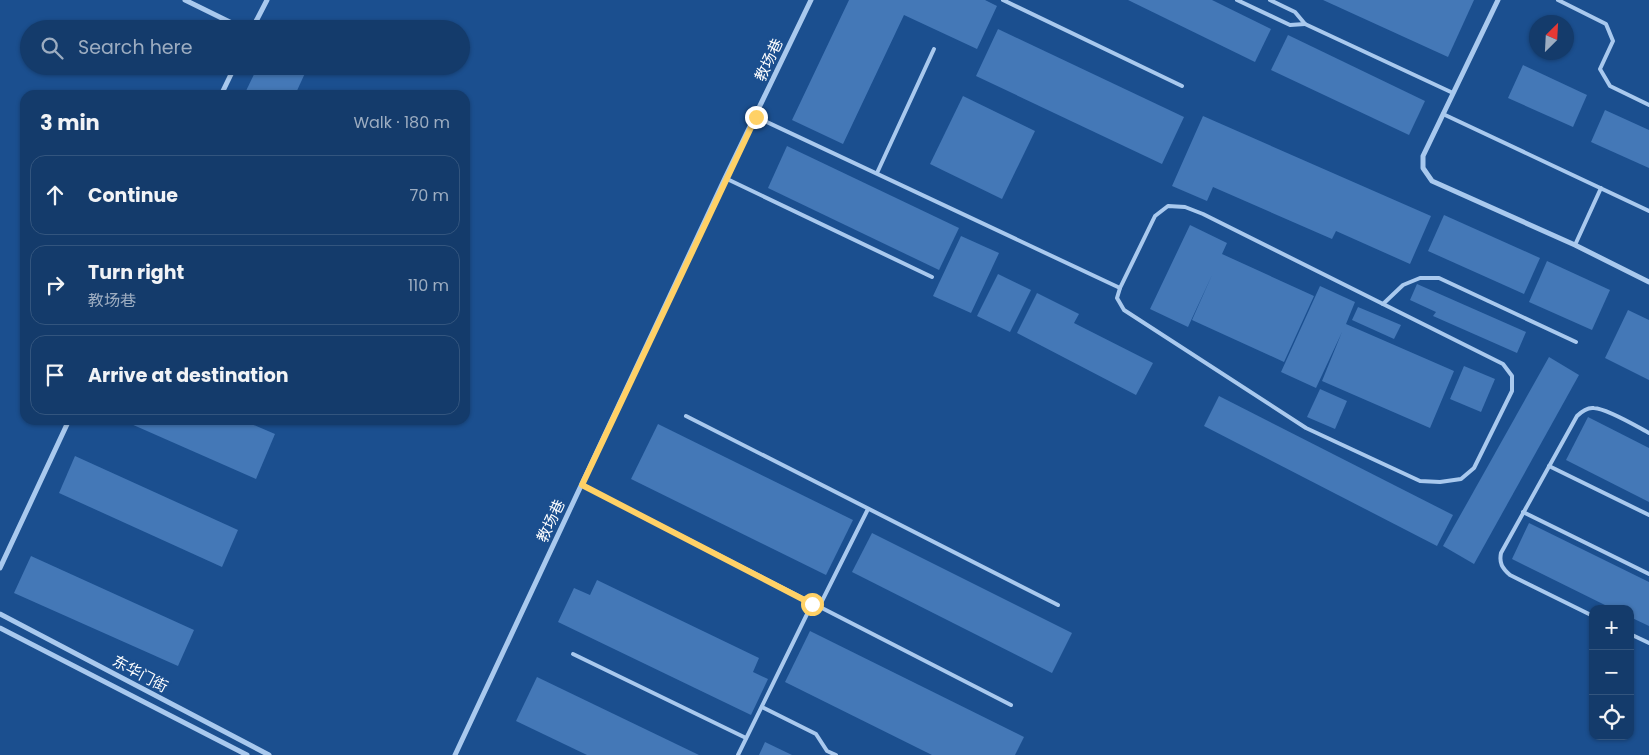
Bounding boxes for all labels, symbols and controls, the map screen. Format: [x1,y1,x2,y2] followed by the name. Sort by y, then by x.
[1529,15,1574,60] north arrow
[20,20,470,75] search box
[38,34,66,62] icon: search
[78,34,192,61] text: Search here
[750,35,788,85] street label: 教场巷
[745,106,768,129] route end
[40,108,100,137] text: 3 min
[353,111,450,134] text: Walk · 180 m
[41,181,69,209] icon: ahead
[88,182,178,209] text: Continue
[409,184,449,207] text: 70 m
[88,259,184,286] text: Turn right
[41,271,69,299] icon: right
[408,274,449,297] text: 110 m
[88,289,136,312] text: 教场巷
[41,361,69,389] icon: arrive
[88,362,289,389] text: Arrive at destination
[532,496,570,546] street label: 教场巷
[801,593,824,616] route start
[1589,605,1634,740] map controls
[1589,605,1634,650] button: +
[109,650,172,697] street label: 东华门街
[1589,650,1634,695] button: −
[1589,695,1634,740] button: locate

